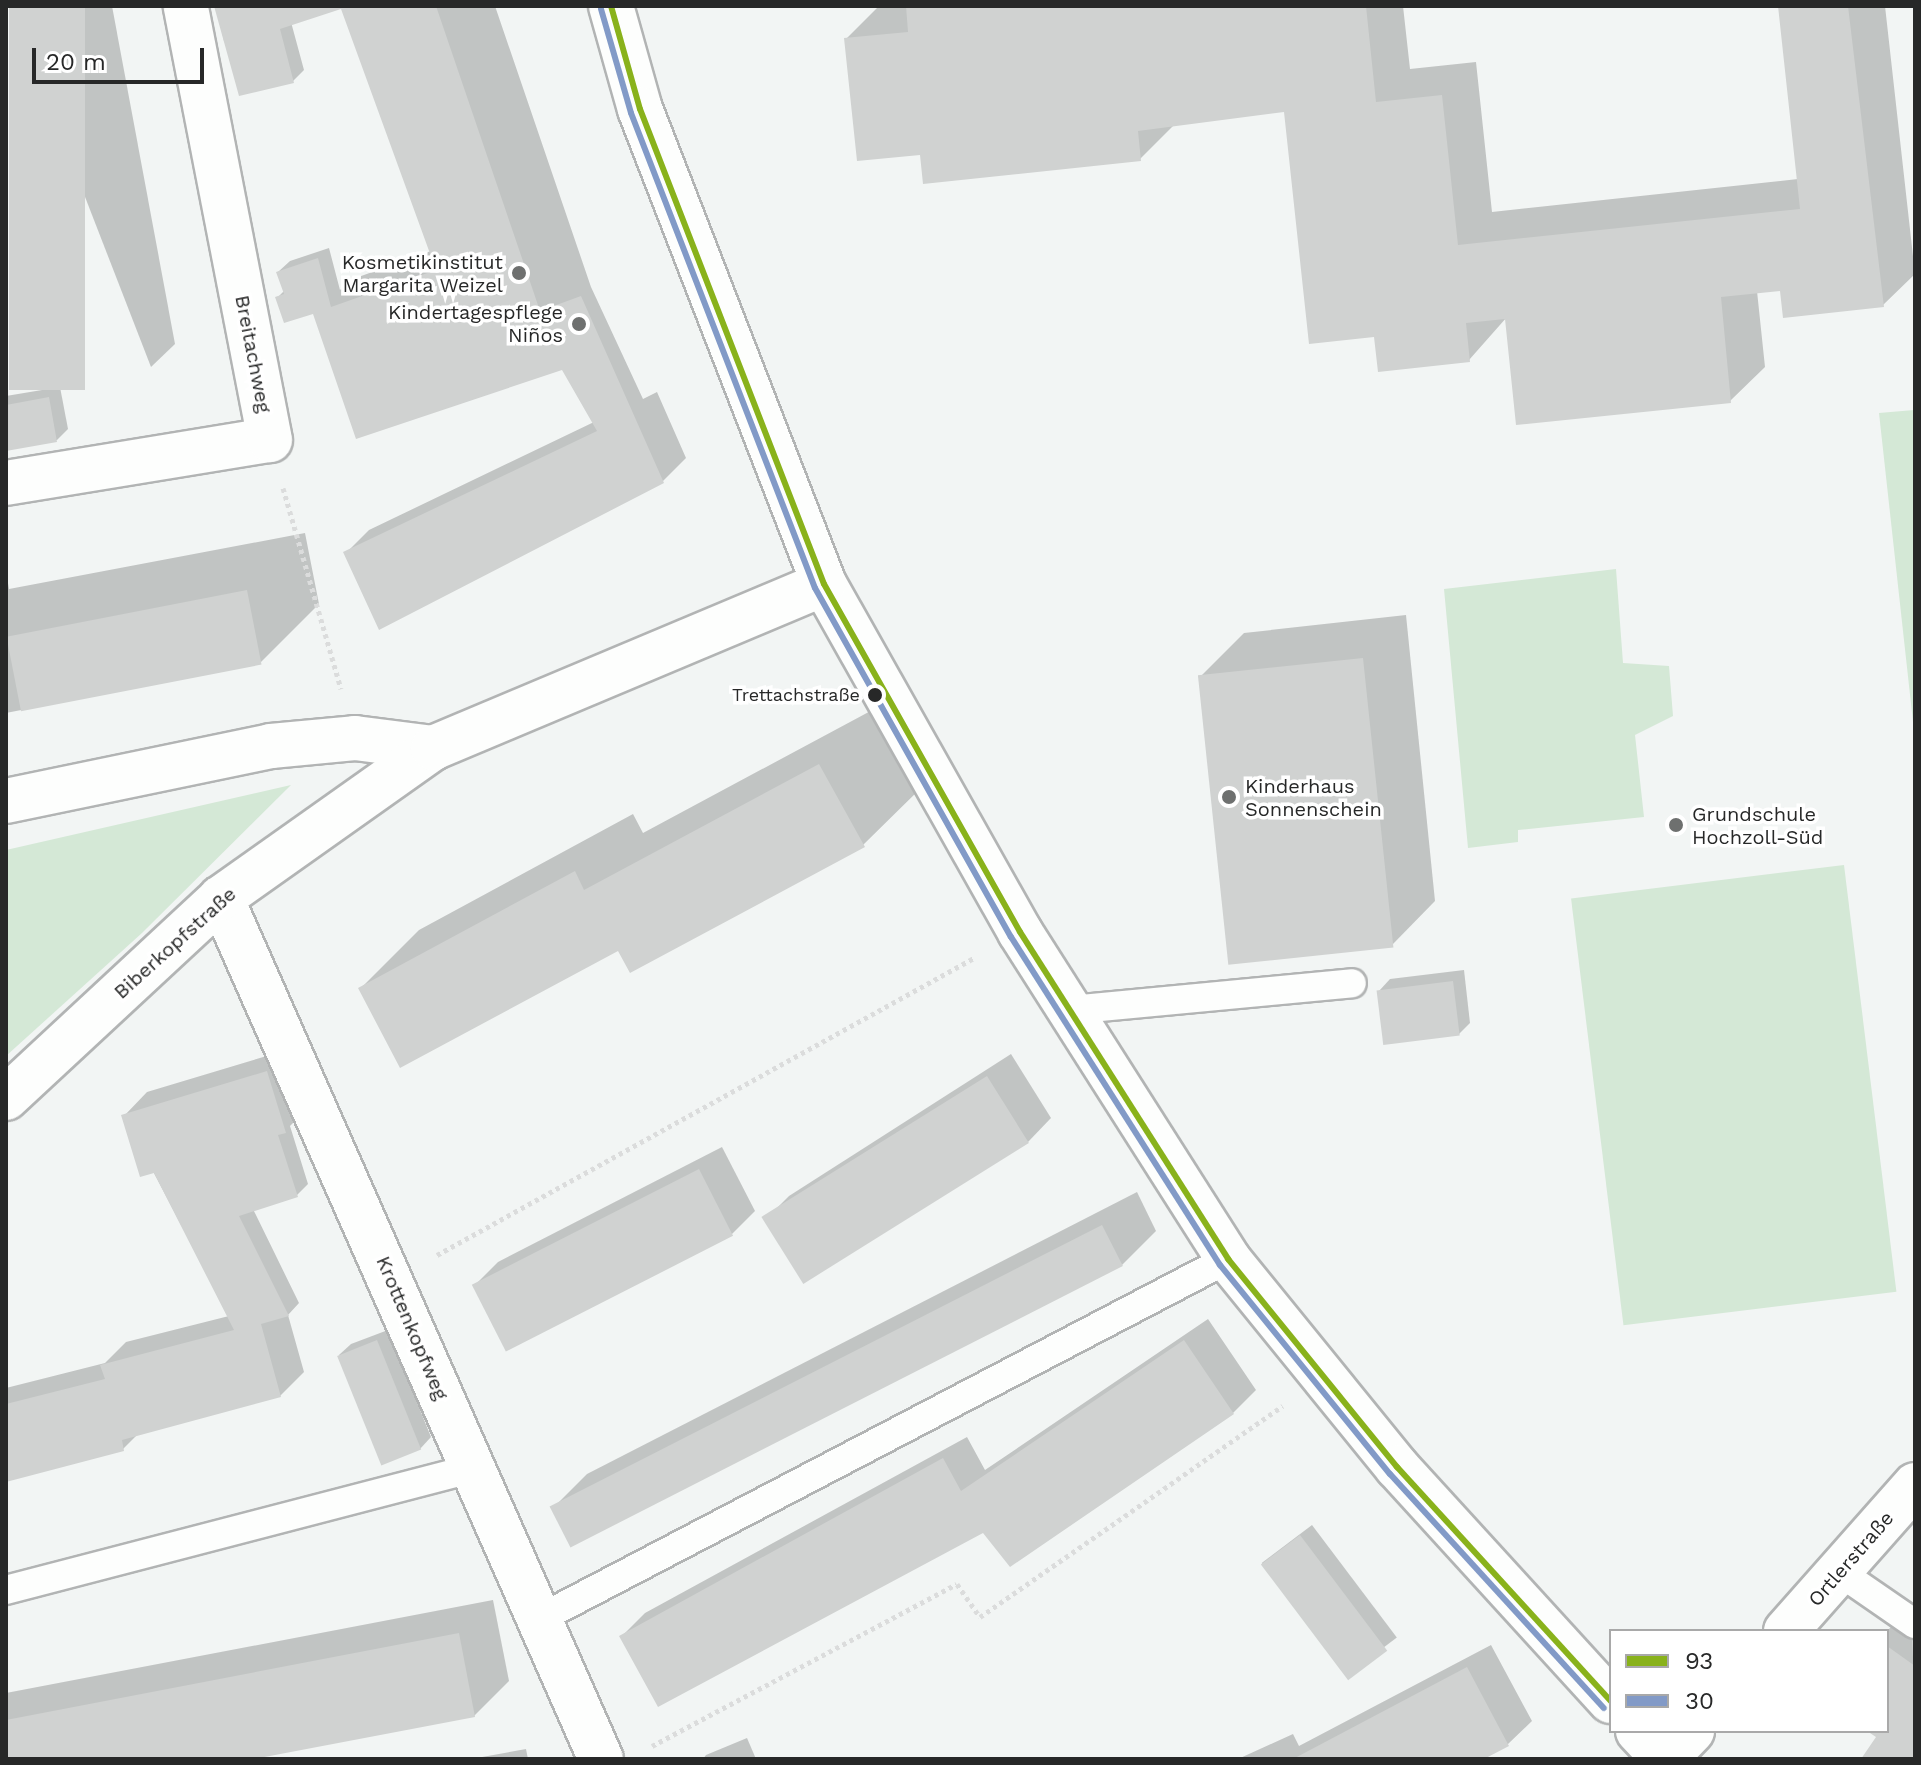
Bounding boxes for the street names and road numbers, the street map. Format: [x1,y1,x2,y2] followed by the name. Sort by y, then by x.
[230,293,276,415] street label: Breitachweg
[109,882,241,1004] street label: Biberkopfstraße
[371,1252,453,1404] street label: Krottenkopfweg
[1803,1507,1899,1611] street label: Ortlerstraße

